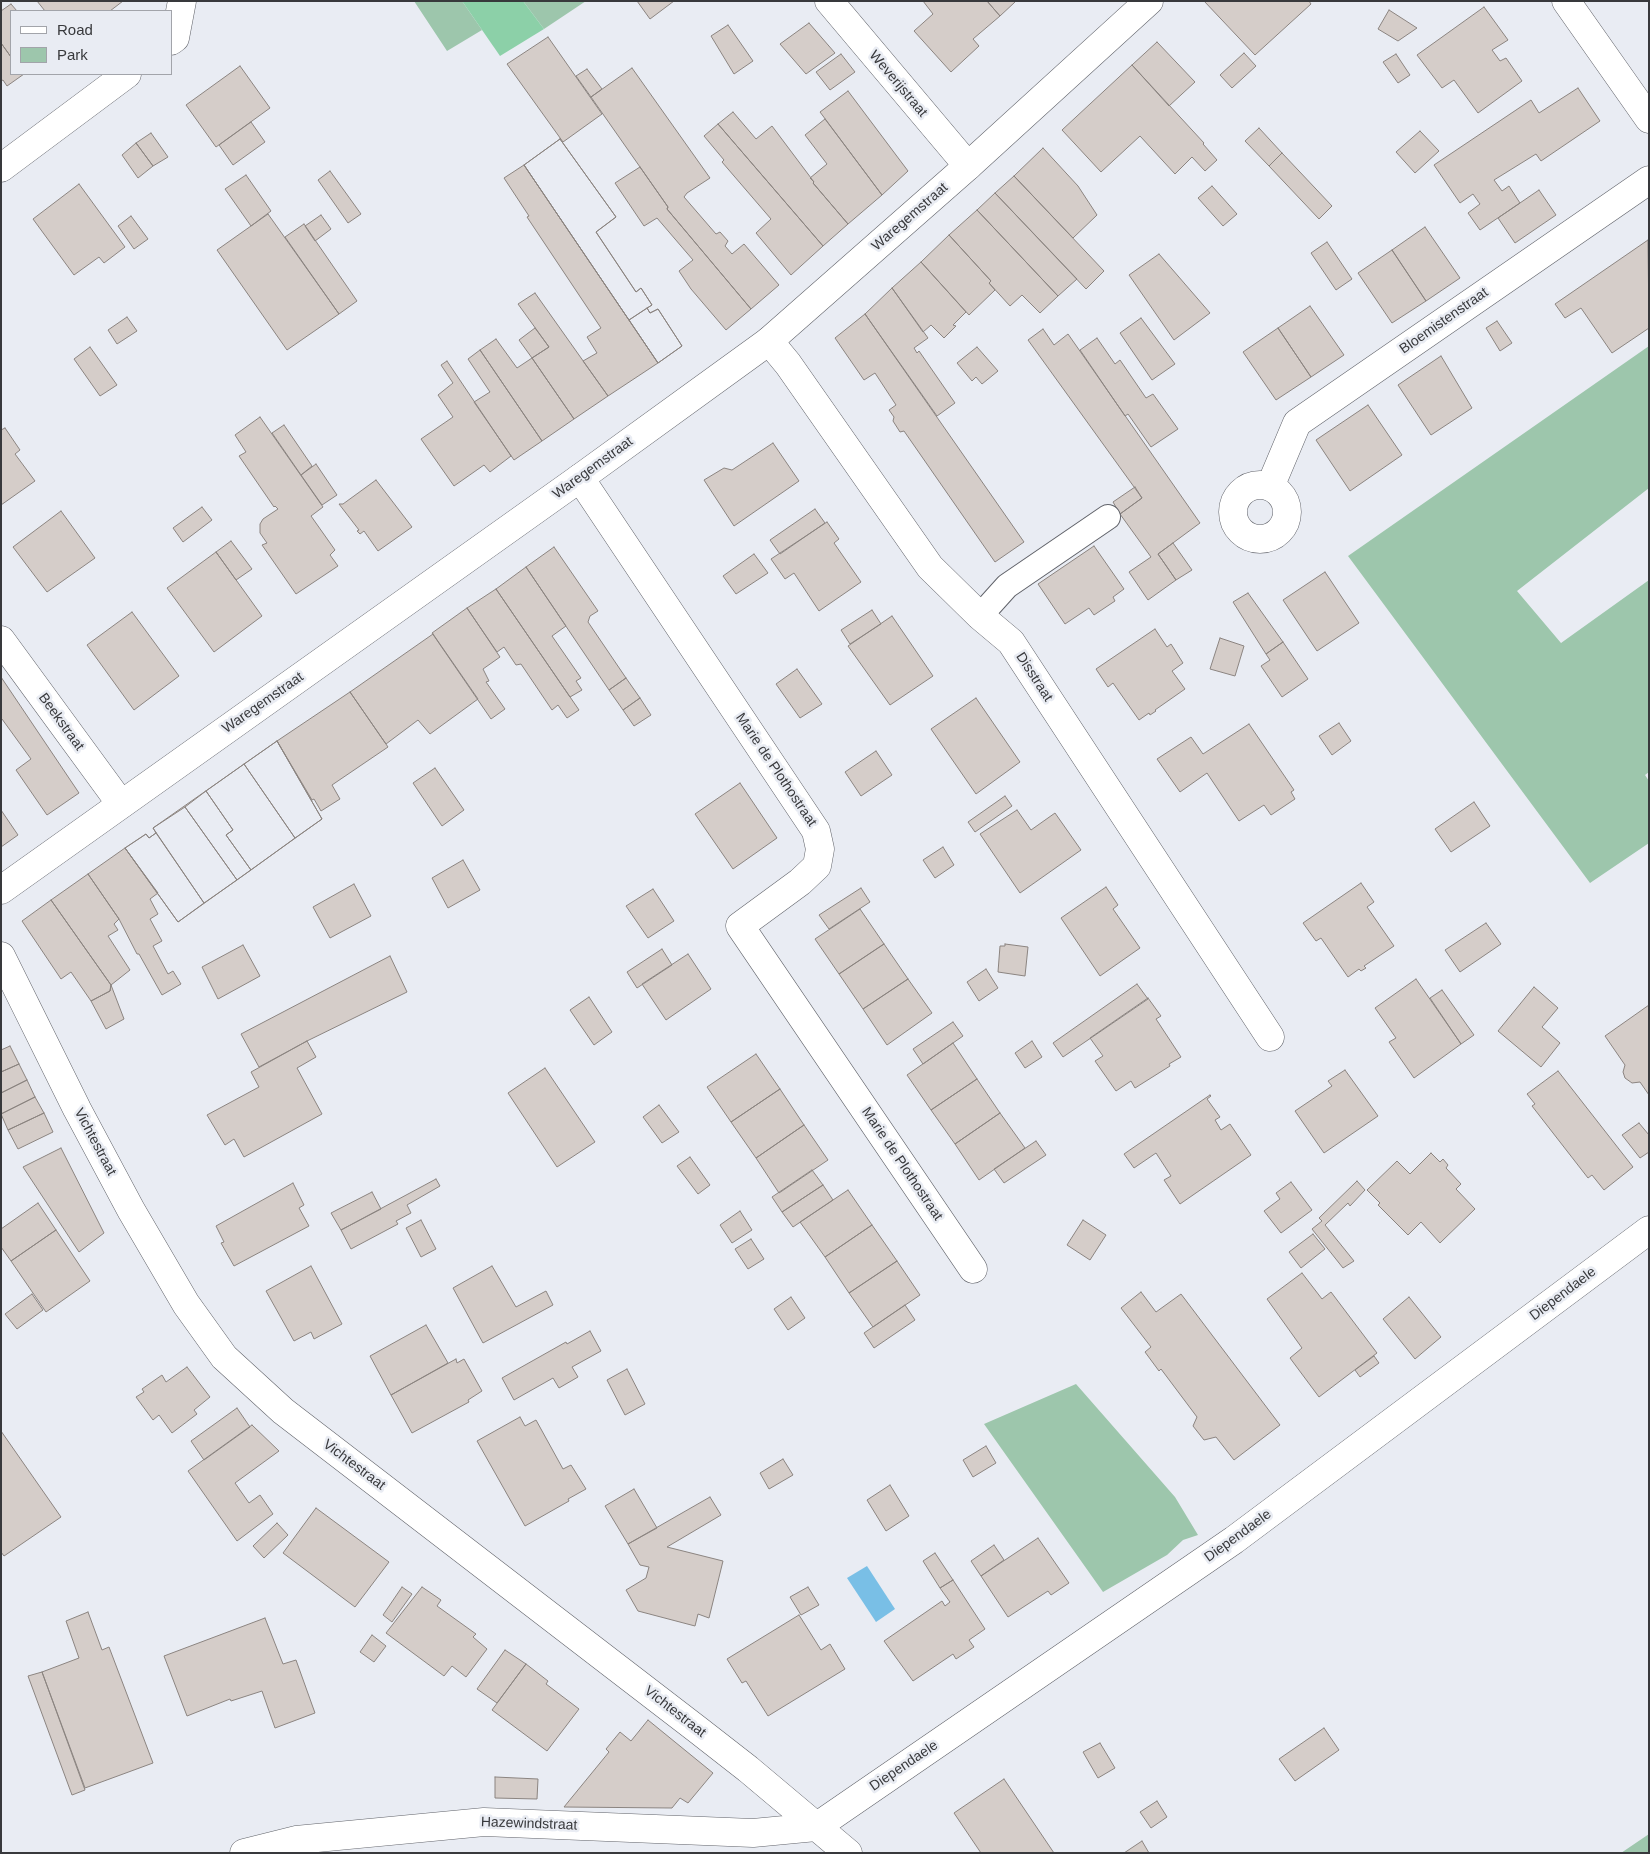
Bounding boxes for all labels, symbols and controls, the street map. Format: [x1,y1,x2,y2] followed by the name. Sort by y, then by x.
[10,10,172,75] legend
[57,21,93,38] text: Road
[57,46,88,63] text: Park
[865,47,931,121] street label: Weverijstraat
[869,179,951,255] street label: Waregemstraat
[1396,284,1492,358] street label: Bloemistenstraat
[550,433,636,503] street label: Waregemstraat
[1012,649,1056,705] street label: Disstraat
[219,669,307,737] street label: Waregemstraat
[35,690,87,754] street label: Beekstraat
[732,710,820,830] street label: Marie de Plothostraat
[858,1104,946,1224] street label: Marie de Plothostraat
[70,1106,120,1178] street label: Vichtestraat
[1527,1264,1599,1324] street label: Diependaele
[320,1436,388,1494] street label: Vichtestraat
[1201,1506,1275,1566] street label: Diependaele
[641,1683,709,1741] street label: Vichtestraat
[867,1737,941,1795] street label: Diependaele
[480,1814,578,1834] street label: Hazewindstraat

